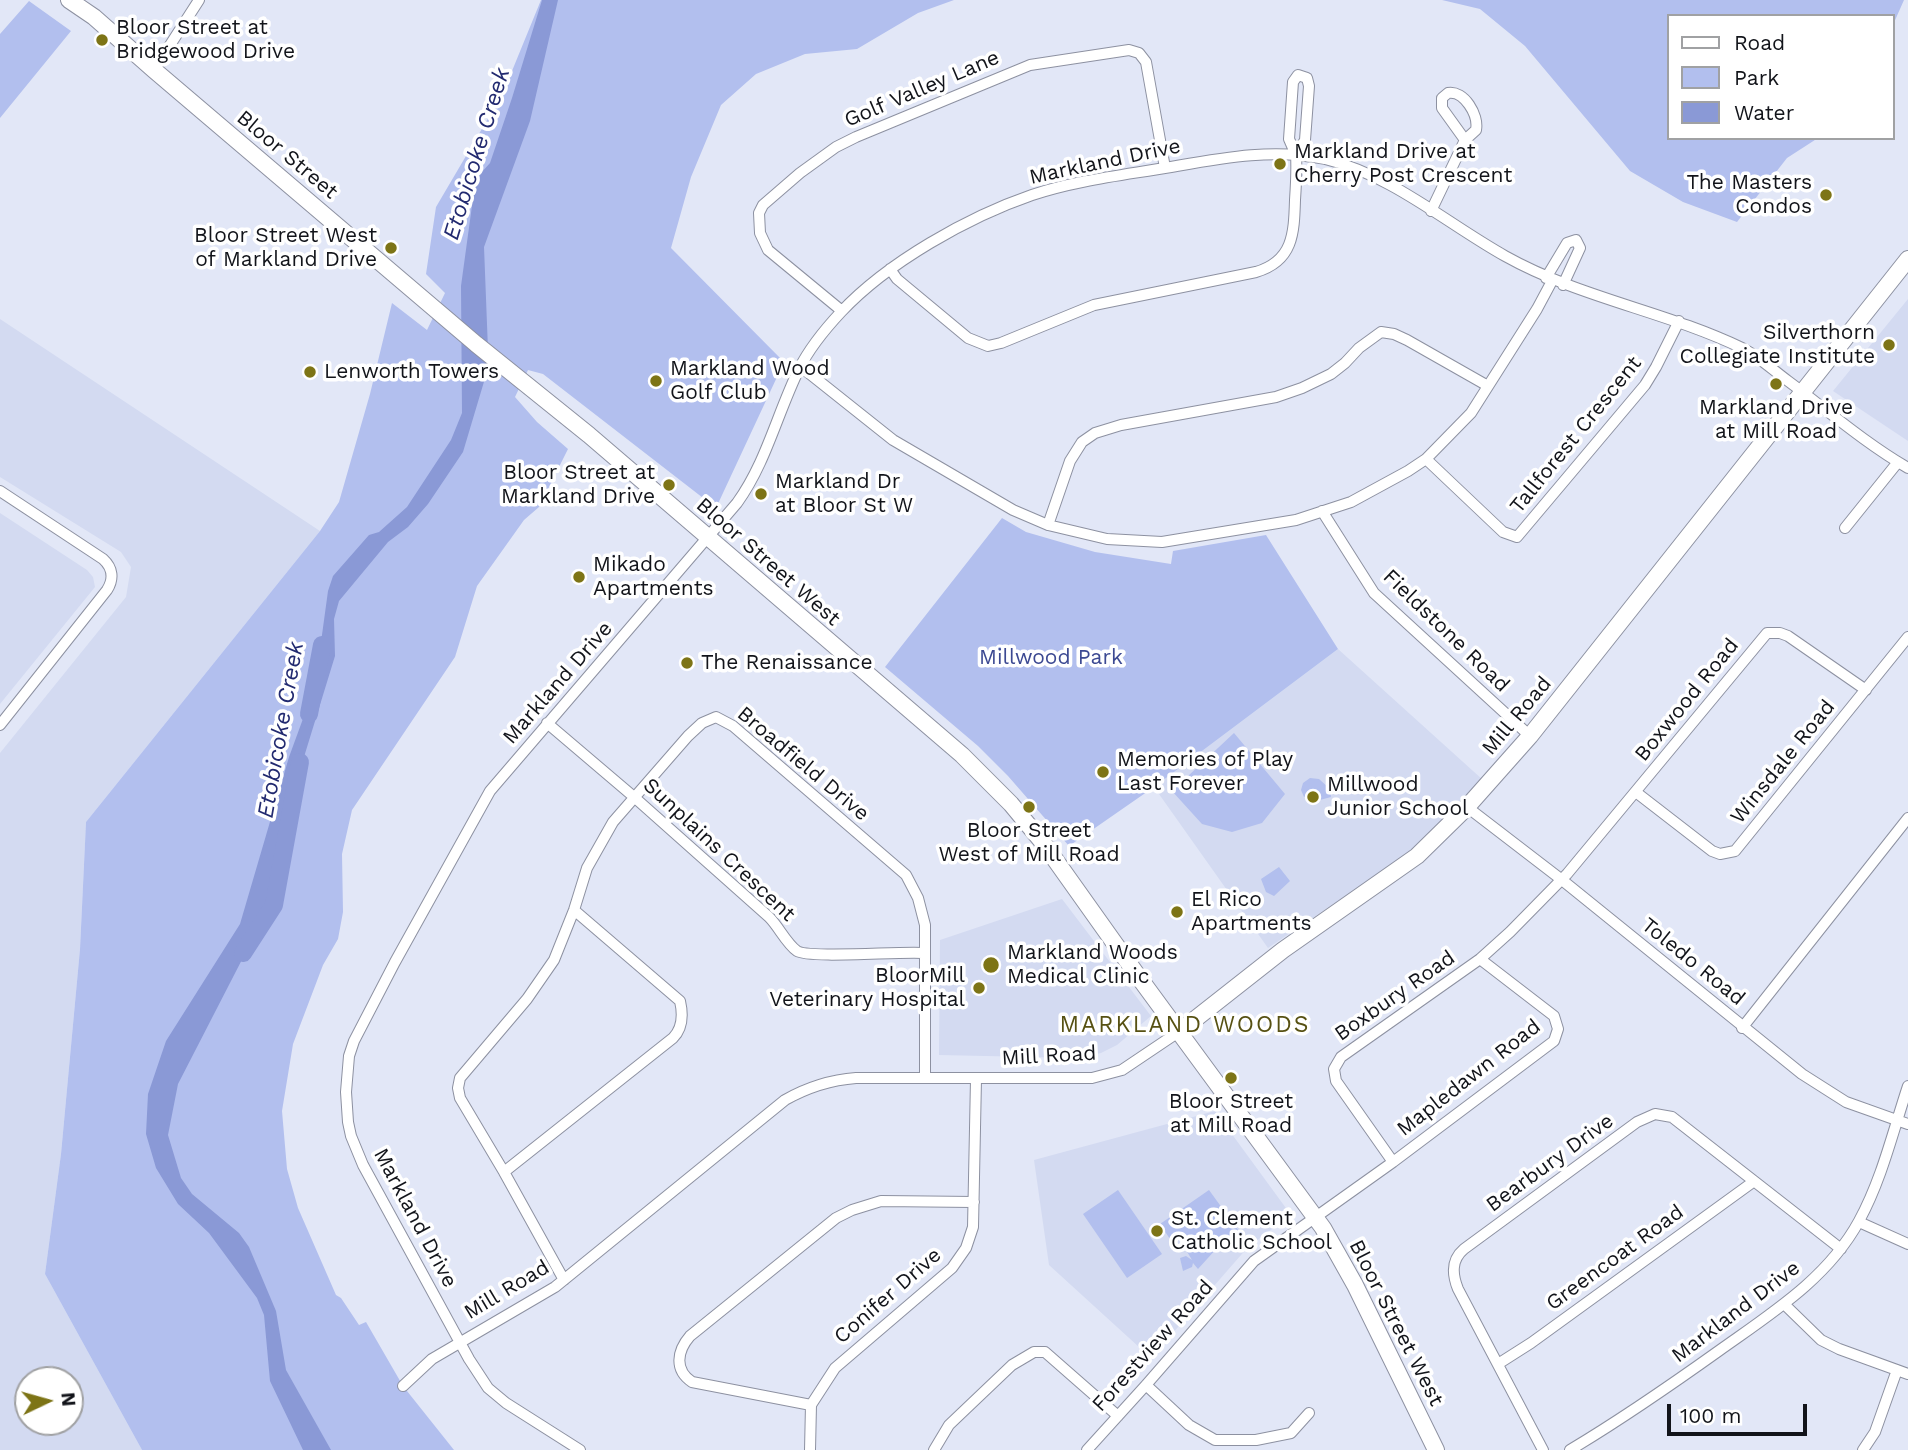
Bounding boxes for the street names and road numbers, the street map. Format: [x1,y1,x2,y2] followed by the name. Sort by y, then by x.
[841,45,1003,133] street label: Golf Valley Lane
[231,105,343,205] street label: Bloor Street
[1027,134,1183,190] street label: Markland Drive
[1505,351,1647,519] street label: Tallforest Crescent
[691,492,845,632] street label: Bloor Street West
[1378,564,1514,698] street label: Fieldstone Road
[498,617,618,749] street label: Markland Drive
[1630,633,1744,767] street label: Boxwood Road
[1477,672,1557,760] street label: Mill Road
[1725,695,1841,829] street label: Winsdale Road
[732,701,874,827] street label: Broadfield Drive
[638,773,800,927] street label: Sunplains Crescent
[1636,913,1750,1011] street label: Toledo Road
[1330,945,1460,1047] street label: Boxbury Road
[1392,1014,1546,1142] street label: Mapledawn Road
[1001,1041,1097,1071] street label: Mill Road
[1481,1108,1619,1218] street label: Bearbury Drive
[368,1144,462,1292] street label: Markland Drive
[1541,1200,1689,1316] street label: Greencoat Road
[1343,1236,1449,1410] street label: Bloor Street West
[829,1243,947,1349] street label: Conifer Drive
[460,1255,554,1325] street label: Mill Road
[1667,1256,1805,1368] street label: Markland Drive
[1087,1275,1219,1417] street label: Forestview Road

